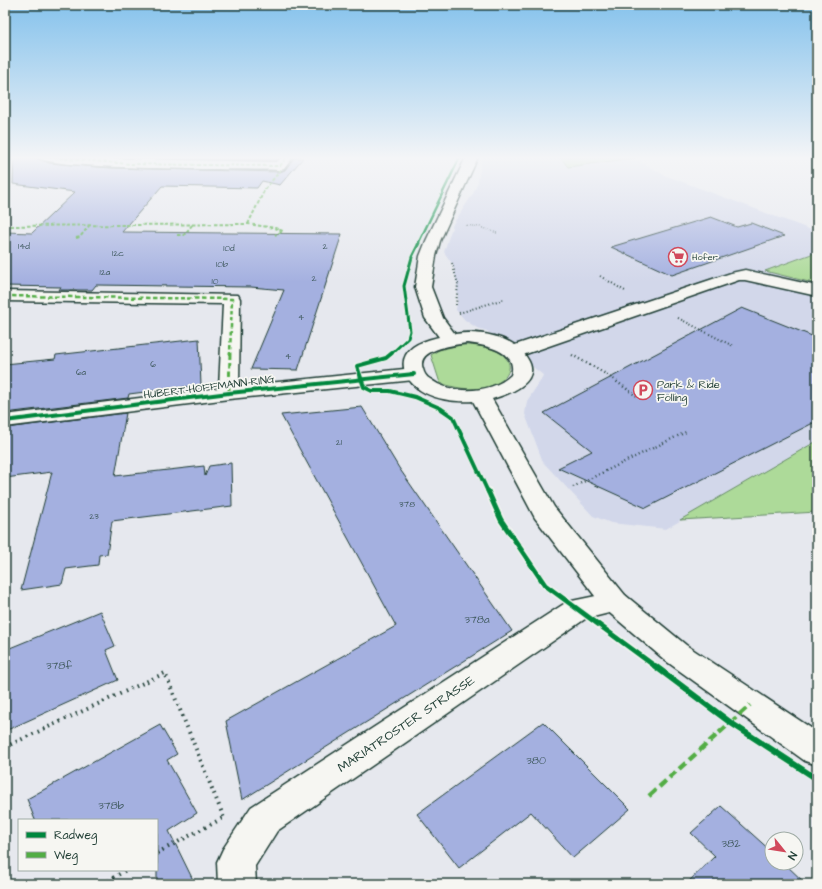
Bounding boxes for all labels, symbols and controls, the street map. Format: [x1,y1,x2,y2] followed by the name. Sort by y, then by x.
[18,240,30,253] house number: 14d
[322,240,328,253] house number: 2
[223,242,235,255] house number: 10d
[667,246,689,268] supermarket icon: Hofer
[112,247,124,260] house number: 12c
[692,251,718,264] place label: Hofer
[216,258,228,271] house number: 10b
[100,266,111,279] house number: 12a
[311,272,317,285] house number: 2
[212,275,219,288] house number: 10
[298,311,304,324] house number: 4
[285,350,291,363] house number: 4
[150,358,156,371] house number: 6
[76,366,87,379] house number: 6a
[143,371,276,402] street label: HUBERT-HOFFMANN-RING
[657,377,720,406] place label: Park & Ride Fölling
[632,379,654,401] parking icon: Park & Ride Fölling
[336,436,342,449] house number: 21
[399,498,415,511] house number: 378
[89,510,99,523] house number: 23
[464,612,490,627] house number: 378a
[46,658,72,673] house number: 378f
[334,671,478,777] street label: MARIATROSTER STRASSE
[526,753,546,768] house number: 380
[98,798,124,813] house number: 378b
[18,819,158,871] legend
[54,827,97,845] text: Radweg
[764,831,804,871] north arrow
[721,836,741,851] house number: 382
[54,847,78,865] text: Weg
[784,849,800,863] text: N

